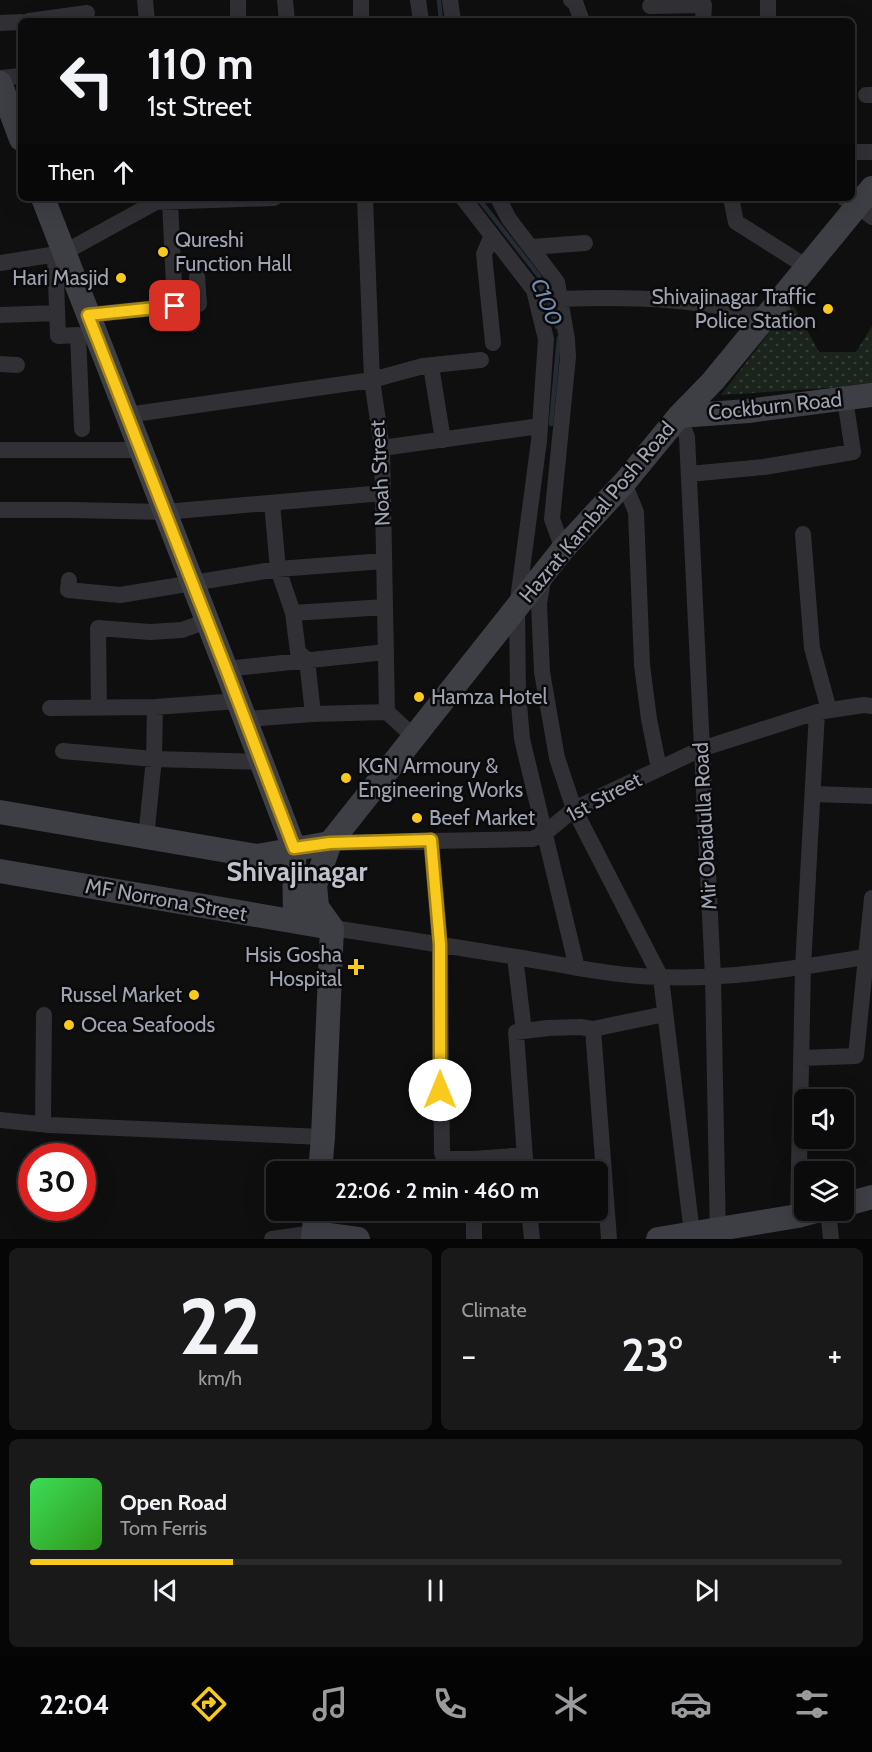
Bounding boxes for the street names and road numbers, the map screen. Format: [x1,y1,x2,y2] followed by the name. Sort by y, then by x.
[707,386,843,425] street label: Cockburn Road
[514,416,680,607] street label: Hazrat Kambal Posh Road
[364,419,395,527] street label: Noah Street
[688,742,721,910] street label: Mir Obaidulla Road
[562,766,646,827] street label: 1st Street
[83,873,249,926] street label: MF Norrona Street

